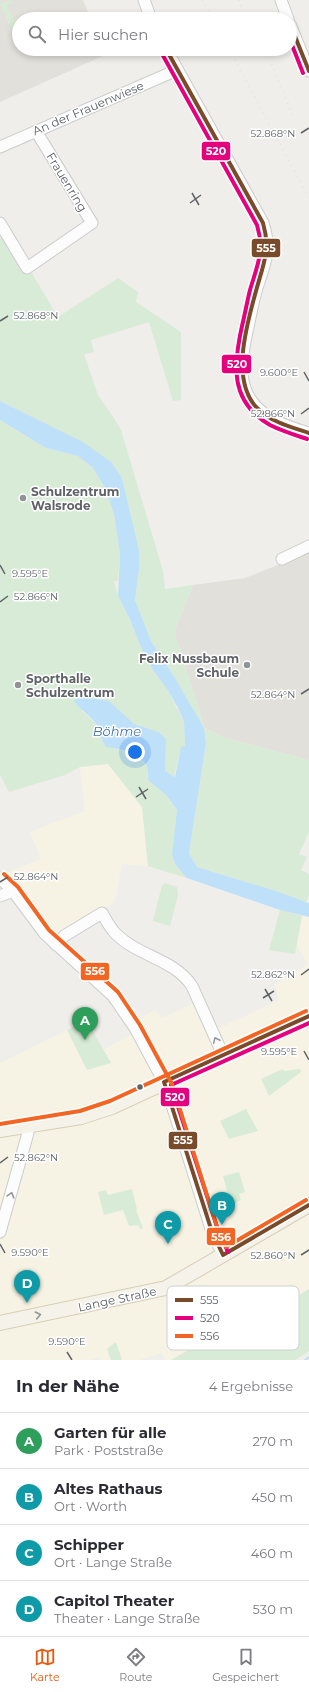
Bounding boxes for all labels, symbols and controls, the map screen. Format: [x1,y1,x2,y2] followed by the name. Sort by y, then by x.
[12,12,297,56] search box
[26,23,48,45] icon: search
[58,25,148,44] text: Hier suchen
[30,78,146,138] street label: An der Frauenwiese
[251,127,295,140] text: 52.868°N
[201,141,231,161] line badge: 520
[206,144,227,158] text: 520
[43,150,91,214] street label: Frauenring
[251,238,281,258] line badge: 555
[256,241,276,255] text: 555
[14,309,58,322] text: 52.868°N
[221,354,252,374] line badge: 520
[227,357,248,371] text: 520
[260,366,298,379] text: 9.600°E
[251,407,295,420] text: 52.866°N
[31,484,119,513] place label: Schulzentrum Walsrode
[18,493,28,503] marker: Schulzentrum Walsrode
[12,567,48,580] text: 9.595°E
[14,590,58,603] text: 52.866°N
[139,651,239,680] place label: Felix Nussbaum Schule
[242,660,252,670] marker: Felix Nussbaum Schule
[26,671,114,700] place label: Sporthalle Schulzentrum
[13,680,23,690] marker: Sporthalle Schulzentrum
[251,688,295,701] text: 52.864°N
[93,723,141,739] water label: Böhme
[125,742,145,762] your location
[14,870,58,883] text: 52.864°N
[80,962,110,981] line badge: 556
[85,964,105,978] text: 556
[251,968,295,981] text: 52.862°N
[72,1007,98,1040] pin: A
[213,1037,221,1044] one-way arrow
[261,1045,297,1058] text: 9.595°E
[135,1082,145,1092] unlabelled marker
[160,1087,190,1107] line badge: 520
[165,1090,186,1104] text: 520
[168,1131,198,1150] line badge: 555
[173,1133,193,1147] text: 555
[14,1151,58,1164] text: 52.862°N
[6,1192,15,1199] one-way arrow
[209,1192,235,1225] pin: B
[155,1211,181,1244] pin: C
[206,1227,236,1246] line badge: 556
[211,1230,231,1244] text: 556
[11,1246,49,1259] text: 9.590°E
[250,1249,296,1262] text: 52.860°N
[14,1270,40,1303] pin: D
[76,1283,158,1315] street label: Lange Straße
[167,1286,299,1350] legend
[200,1293,219,1307] text: 555
[200,1311,220,1325] text: 520
[35,1312,41,1320] one-way arrow
[200,1329,219,1343] text: 556
[48,1335,86,1348] text: 9.590°E
[16,1376,120,1396] text: In der Nähe
[209,1378,293,1394] text: 4 Ergebnisse
[54,1423,166,1442] text: Garten für alle
[24,1433,34,1449] text: A
[252,1433,293,1449] text: 270 m
[54,1442,163,1458] text: Park · Poststraße
[54,1479,163,1498] text: Altes Rathaus
[24,1489,34,1505] text: B
[251,1489,293,1505] text: 450 m
[54,1498,127,1514] text: Ort · Worth
[54,1535,124,1554] text: Schipper
[24,1545,34,1561] text: C
[251,1545,293,1561] text: 460 m
[54,1554,172,1570] text: Ort · Lange Straße
[54,1591,174,1610] text: Capitol Theater
[24,1601,34,1617] text: D
[253,1601,293,1617] text: 530 m
[54,1610,200,1626] text: Theater · Lange Straße
[30,1646,60,1684] tab: Karte
[119,1646,152,1684] tab: Route
[212,1646,279,1684] tab: Gespeichert

